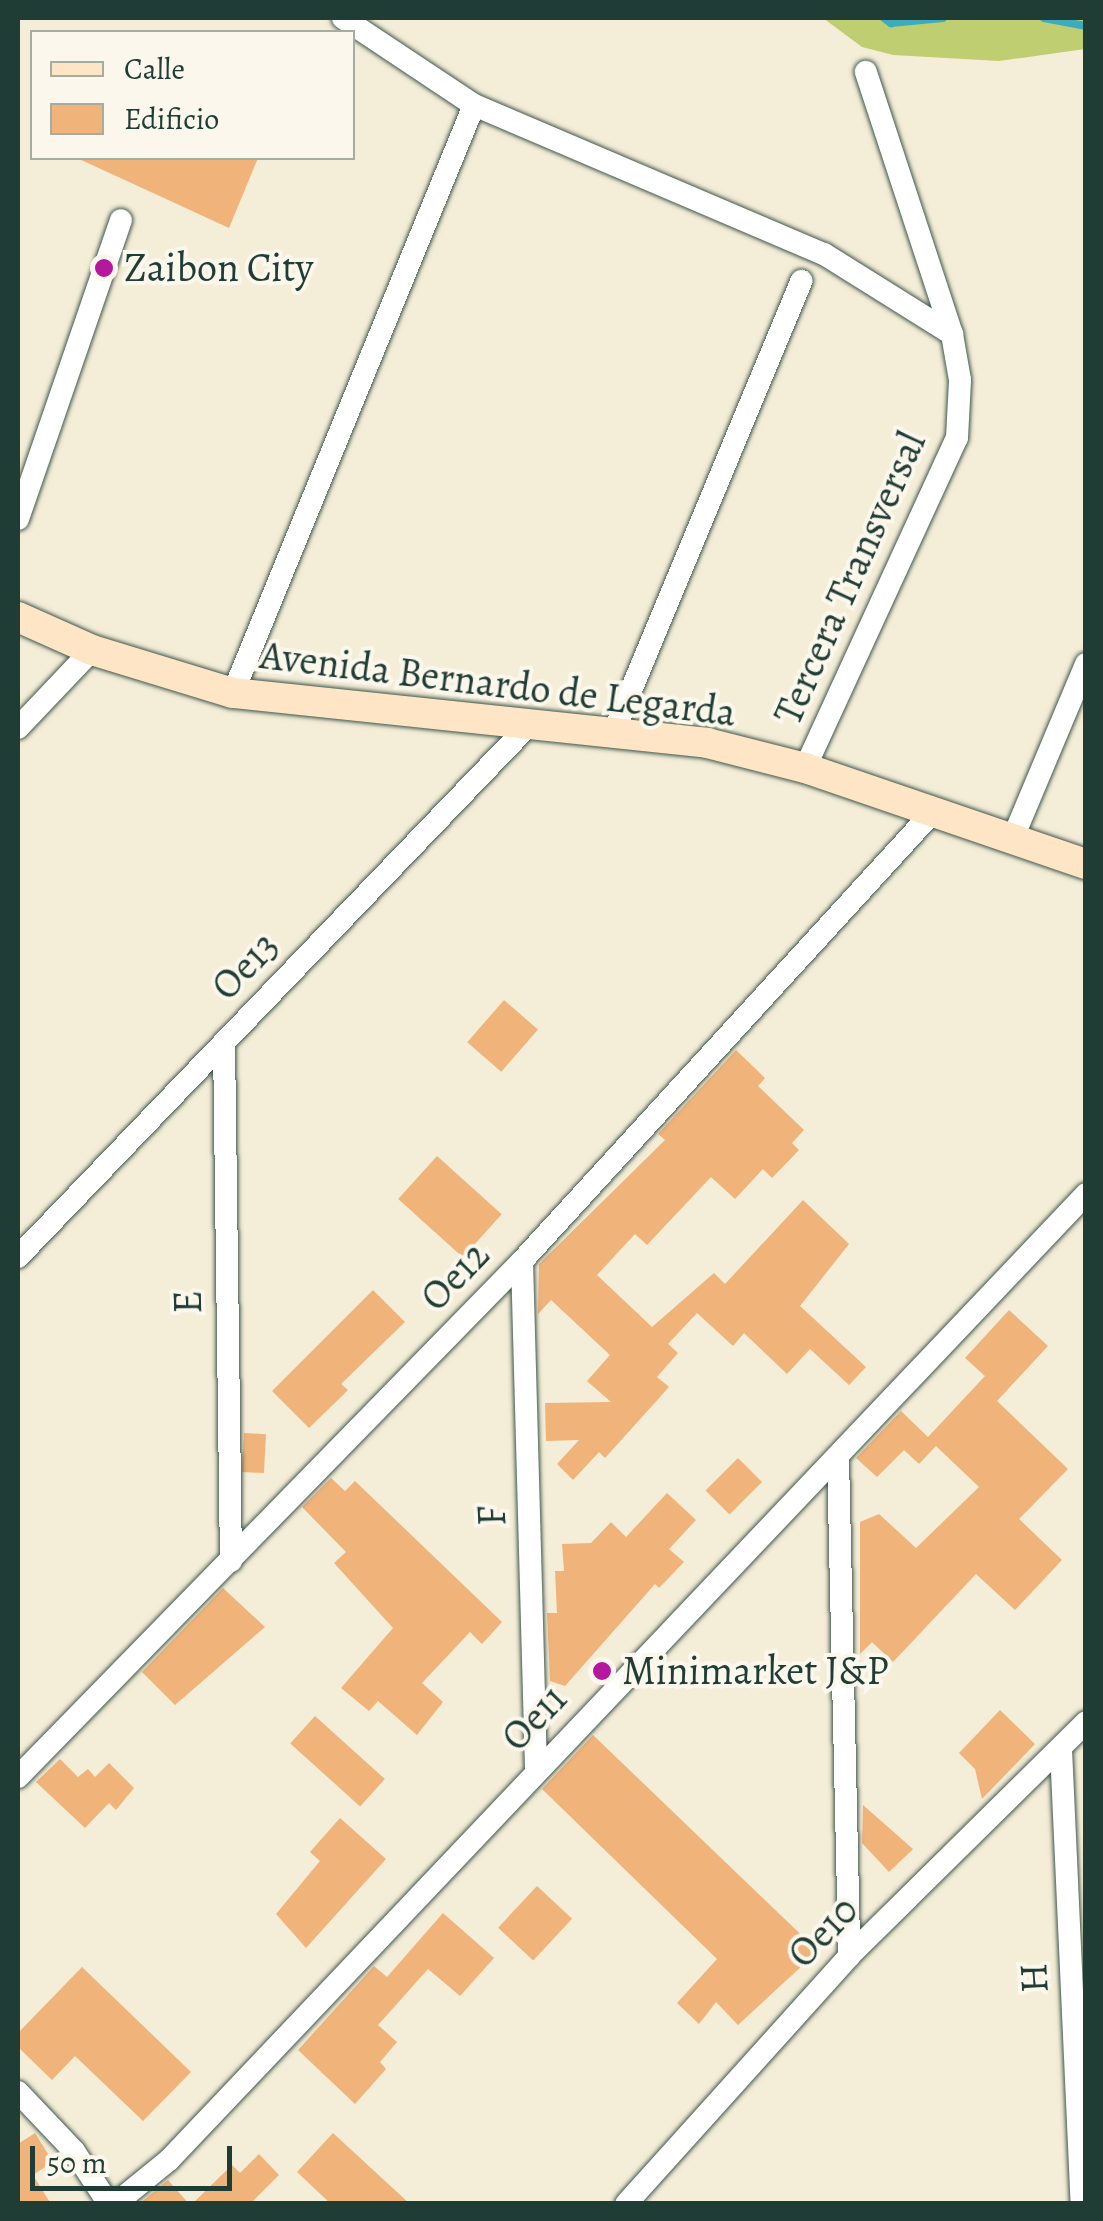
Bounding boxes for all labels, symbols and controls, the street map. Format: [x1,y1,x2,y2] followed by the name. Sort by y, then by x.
[30,30,355,160] legend
[124,49,185,89] text: Calle
[124,99,219,139] text: Edificio
[124,244,313,292] place label: Zaibon City
[93,257,115,279] marker: Zaibon City
[764,424,936,732] street label: Tercera Transversal
[257,631,739,737] street label: Avenida Bernardo de Legarda
[201,922,289,1010] street label: Oe13
[411,1231,499,1321] street label: Oe12
[164,1290,212,1314] street label: E
[468,1505,516,1527] street label: F
[622,1647,888,1695] place label: Minimarket J&P
[591,1660,613,1682] marker: Minimarket J&P
[491,1675,577,1761] street label: Oe11
[778,1886,868,1978] street label: Oe10
[1009,1962,1059,1994] street label: H
[35,2126,238,2188] scale bar
[47,2143,107,2183] text: 50 m

